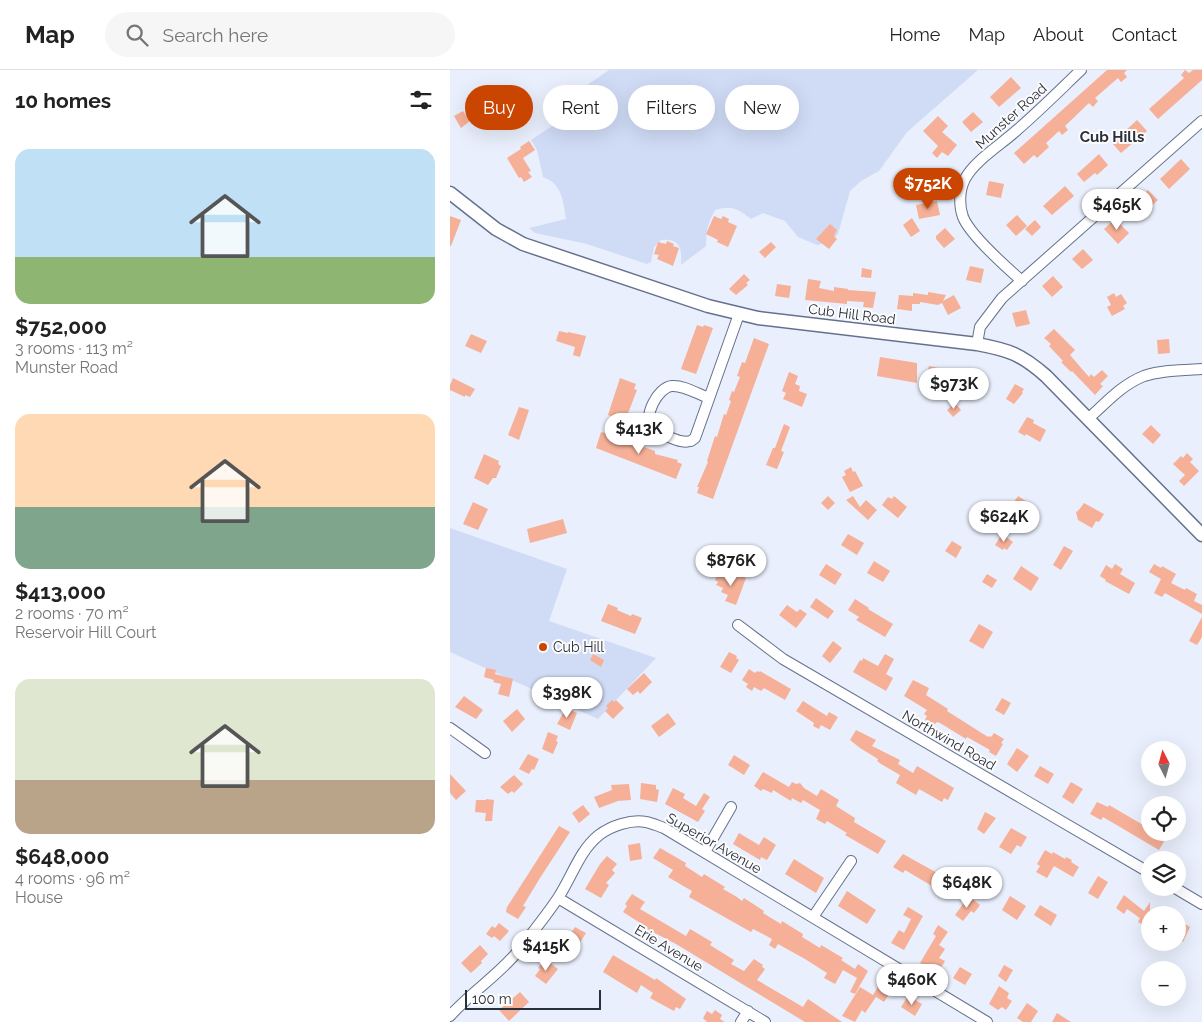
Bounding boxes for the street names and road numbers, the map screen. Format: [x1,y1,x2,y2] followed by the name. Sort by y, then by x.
[972,80,1050,152] street label: Munster Road
[807,301,897,327] street label: Cub Hill Road
[899,707,999,773] street label: Northwind Road
[664,809,764,877] street label: Superior Avenue
[632,921,706,975] street label: Erie Avenue

